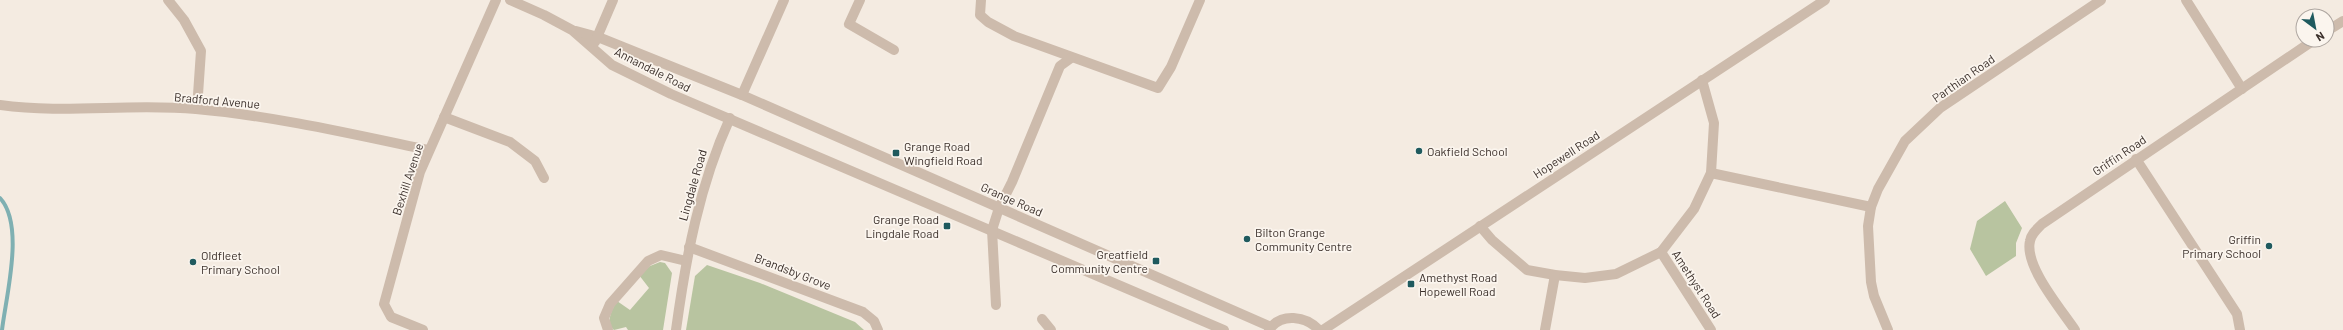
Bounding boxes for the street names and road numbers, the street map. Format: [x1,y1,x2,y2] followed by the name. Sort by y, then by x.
[613,44,693,94] street label: Annandale Road
[1929,51,1997,105] street label: Parthian Road
[173,89,261,111] street label: Bradford Avenue
[1530,127,1602,181] street label: Hopewell Road
[2090,132,2148,178] street label: Griffin Road
[389,141,425,217] street label: Bexhill Avenue
[675,148,709,222] street label: Lingdale Road
[979,179,1045,219] street label: Grange Road
[1670,247,1724,321] street label: Amethyst Road
[753,250,833,292] street label: Brandsby Grove

